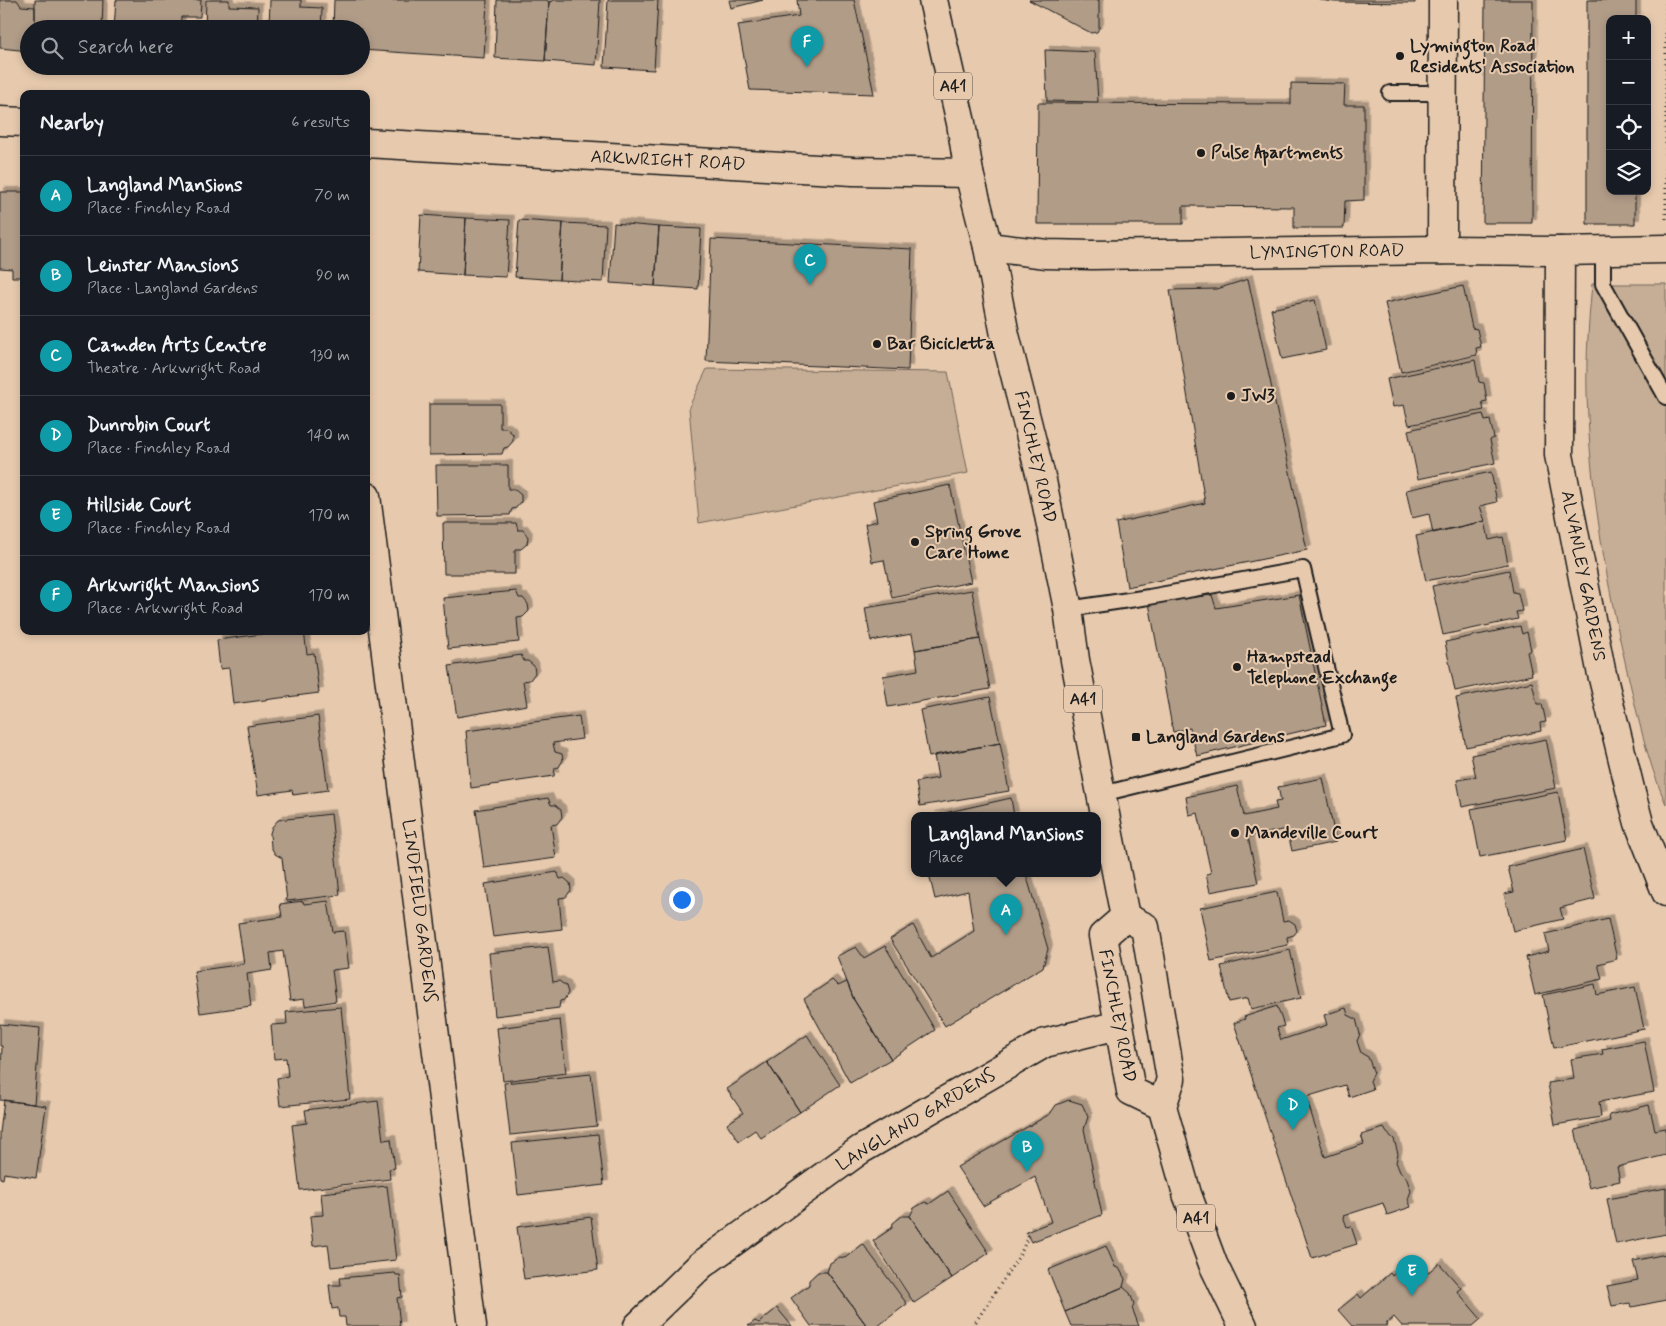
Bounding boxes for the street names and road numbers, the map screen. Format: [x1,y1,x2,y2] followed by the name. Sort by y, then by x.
[934,72,972,100] road number: A41
[590,145,746,177] street label: ARKWRIGHT ROAD
[1249,239,1405,265] street label: LYMINGTON ROAD
[1008,388,1062,526] street label: FINCHLEY ROAD
[1555,489,1611,663] street label: ALVANLEY GARDENS
[1064,686,1102,712] road number: A41
[396,818,442,1004] street label: LINDFIELD GARDENS
[1092,947,1142,1085] street label: FINCHLEY ROAD
[832,1063,1000,1177] street label: LANGLAND GARDENS
[1177,1204,1215,1232] road number: A41

